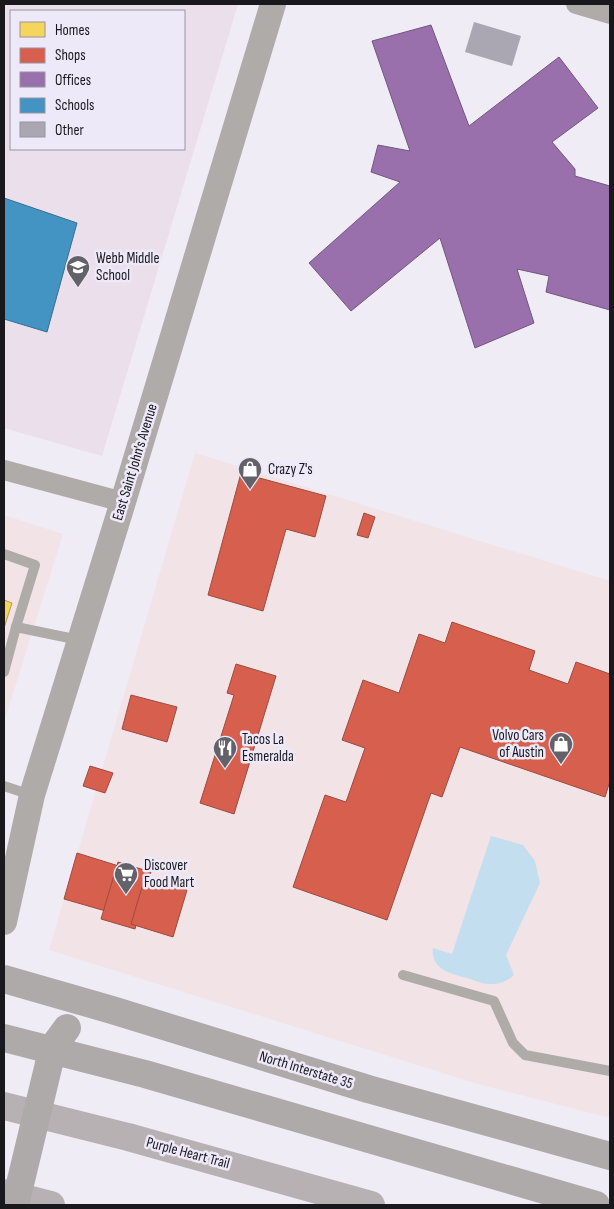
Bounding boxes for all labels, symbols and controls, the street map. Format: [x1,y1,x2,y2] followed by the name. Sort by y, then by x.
[10,10,185,150] legend
[55,21,90,40] text: Homes
[55,46,86,65] text: Shops
[55,71,91,90] text: Offices
[55,96,94,115] text: Schools
[55,121,84,140] text: Other
[96,249,159,285] place label: Webb Middle School
[65,254,91,288] school or university icon: Webb Middle School
[108,401,162,523] street label: East Saint John's Avenue
[237,456,263,490] shop icon: Crazy Z's
[268,460,313,479] place label: Crazy Z's
[492,726,544,762] place label: Volvo Cars of Austin
[242,730,294,766] place label: Tacos La Esmeralda
[548,731,574,765] shop icon: Volvo Cars of Austin
[212,735,238,769] restaurant icon: Tacos La Esmeralda
[144,856,195,892] place label: Discover Food Mart
[113,861,139,895] supermarket icon: Discover Food Mart
[257,1047,355,1093] street label: North Interstate 35
[144,1133,232,1173] street label: Purple Heart Trail

